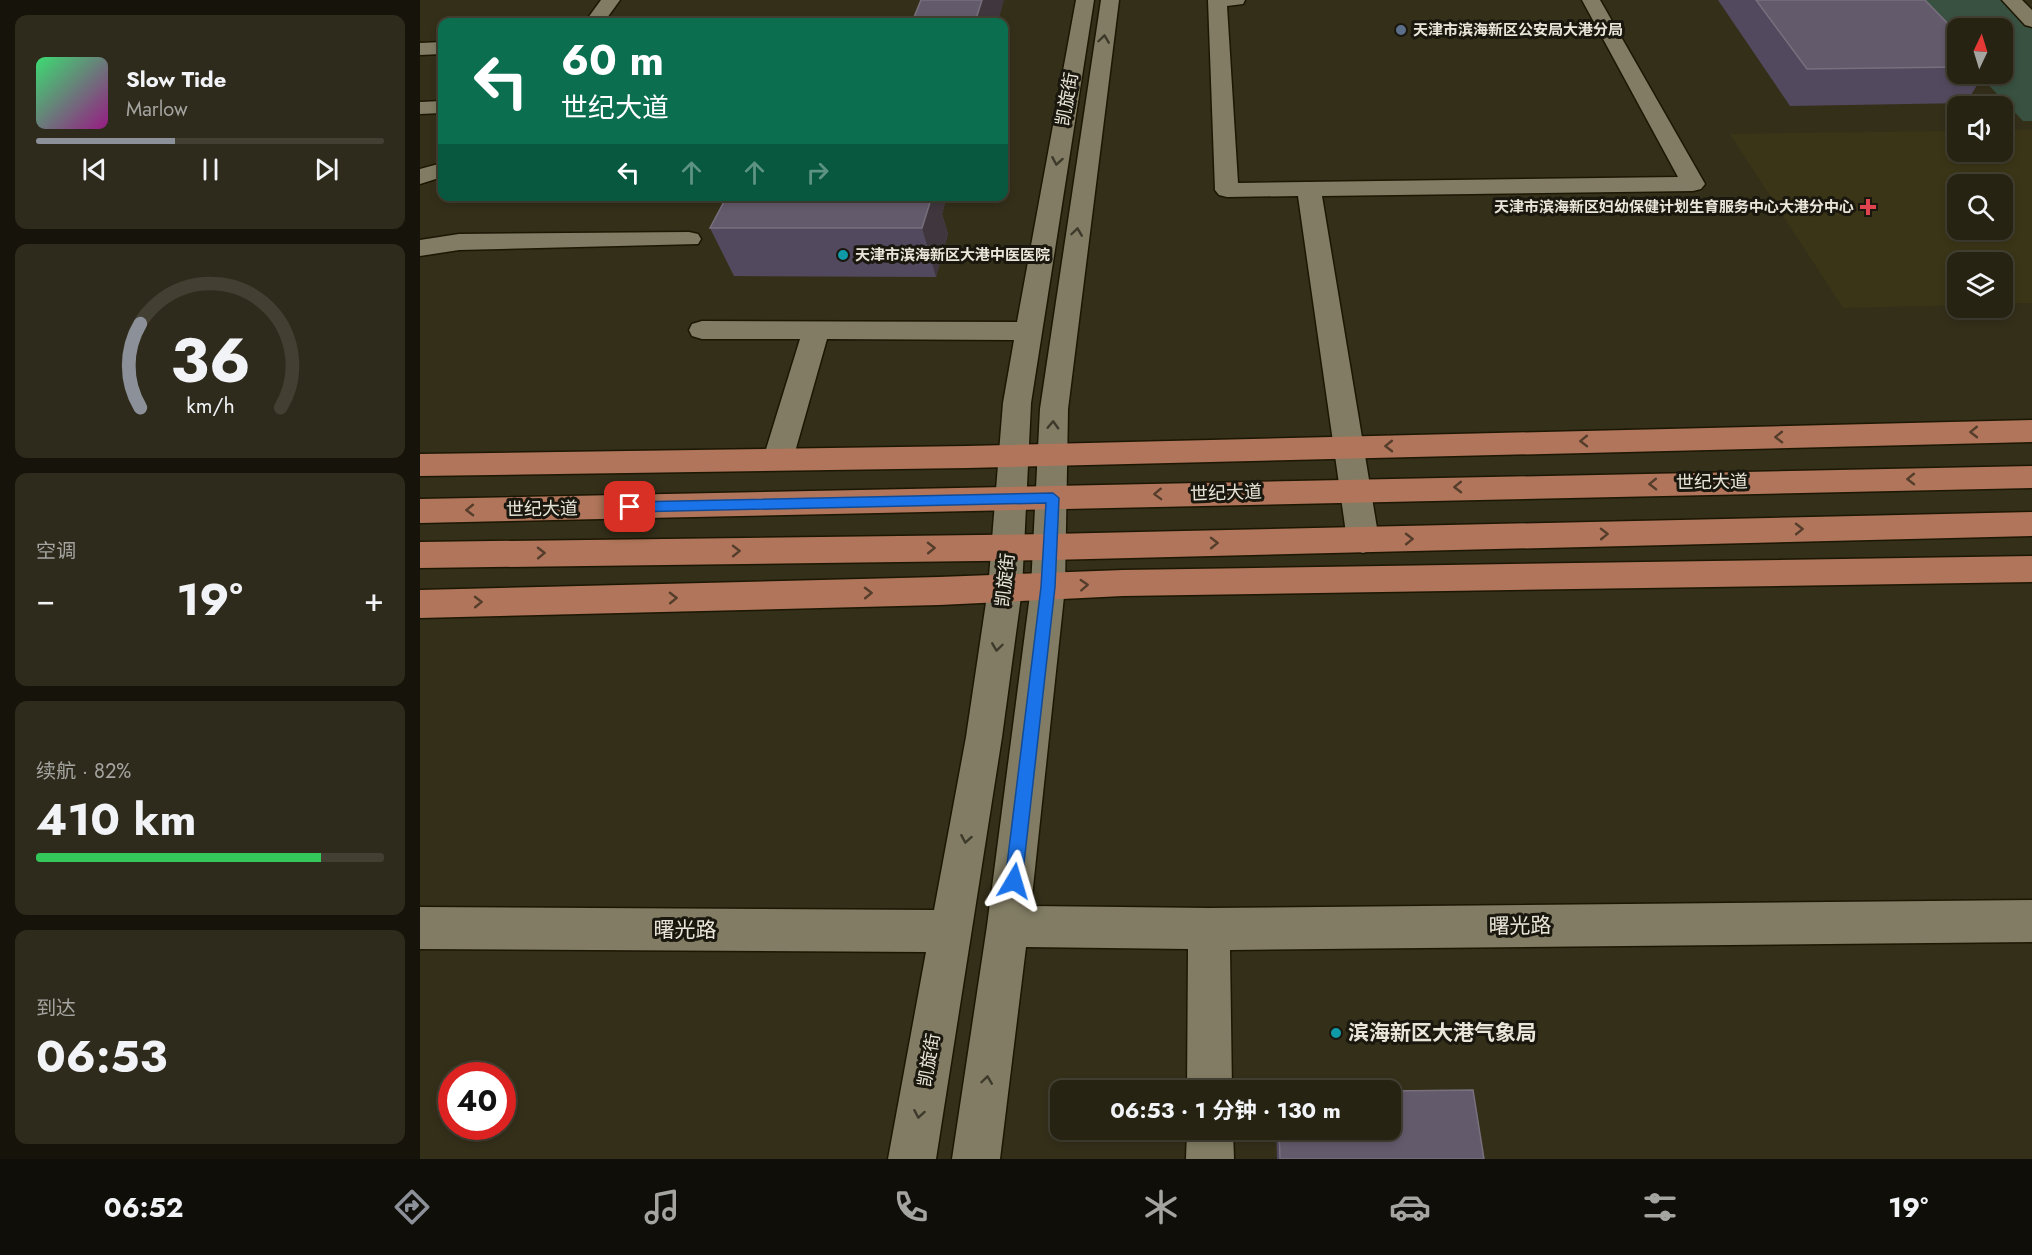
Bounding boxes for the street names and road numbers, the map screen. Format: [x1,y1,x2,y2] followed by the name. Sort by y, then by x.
[1050,70,1084,128] street label: 凯旋街
[1676,468,1748,496] street label: 世纪大道
[1190,479,1262,507] street label: 世纪大道
[506,495,578,523] street label: 世纪大道
[989,552,1021,608] street label: 凯旋街
[1488,910,1552,942] street label: 曙光路
[654,915,717,945] street label: 曙光路
[912,1031,946,1089] street label: 凯旋街

